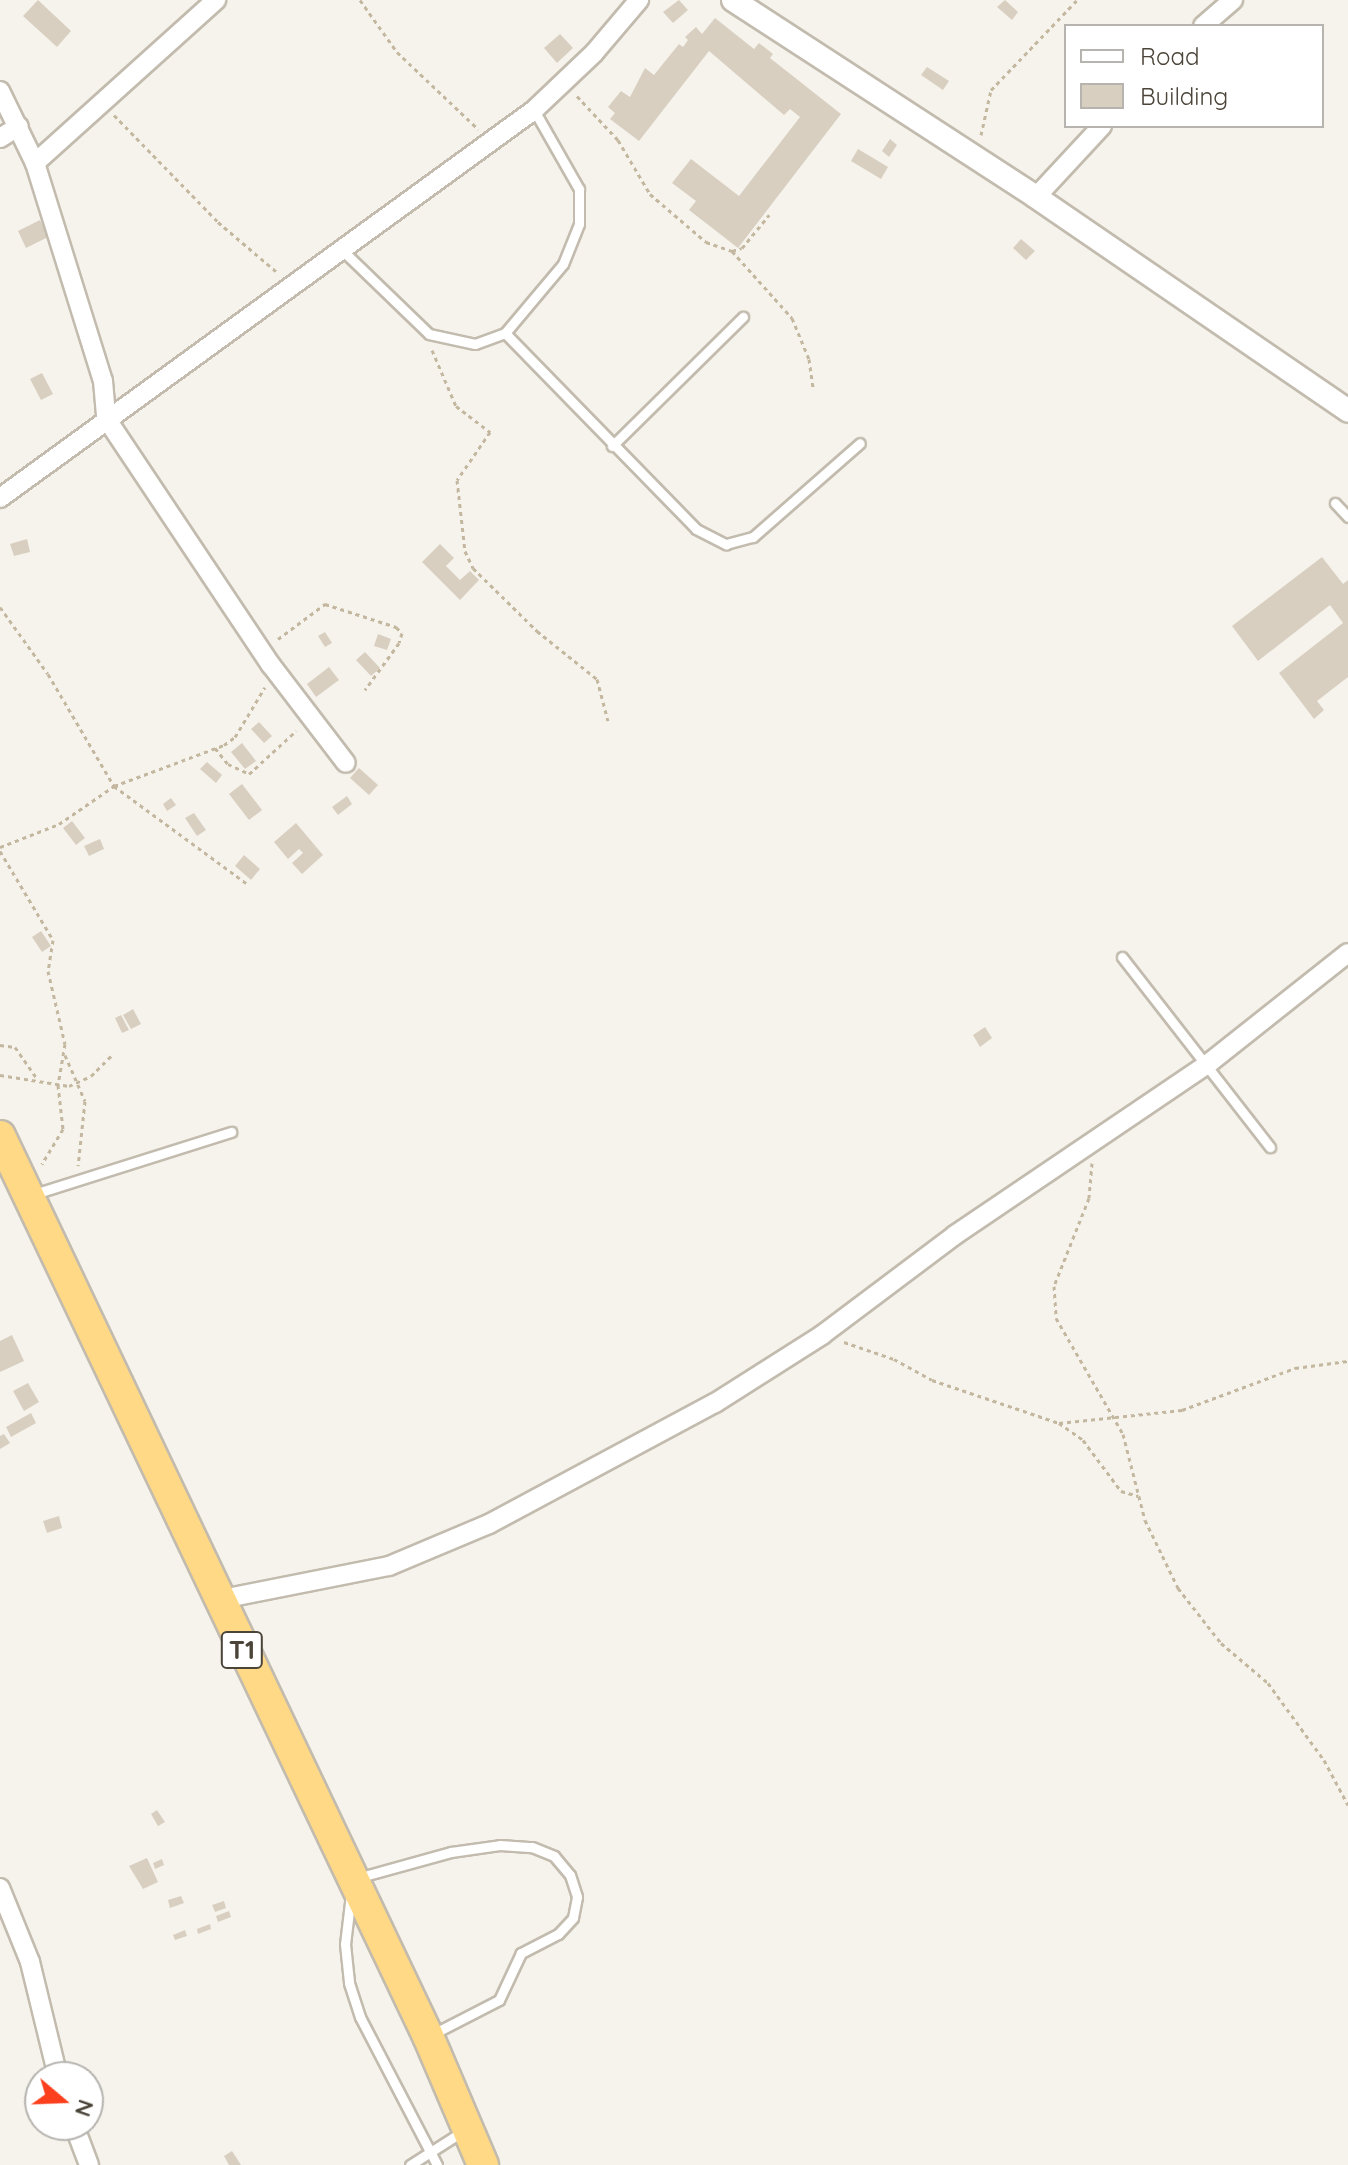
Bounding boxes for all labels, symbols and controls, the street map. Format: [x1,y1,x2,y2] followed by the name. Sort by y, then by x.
[1064,24,1324,128] legend
[1140,41,1200,71] text: Road
[1140,81,1228,111] text: Building
[220,1628,264,1672] road number: T1
[24,2061,104,2141] north arrow
[69,2096,101,2120] text: N

